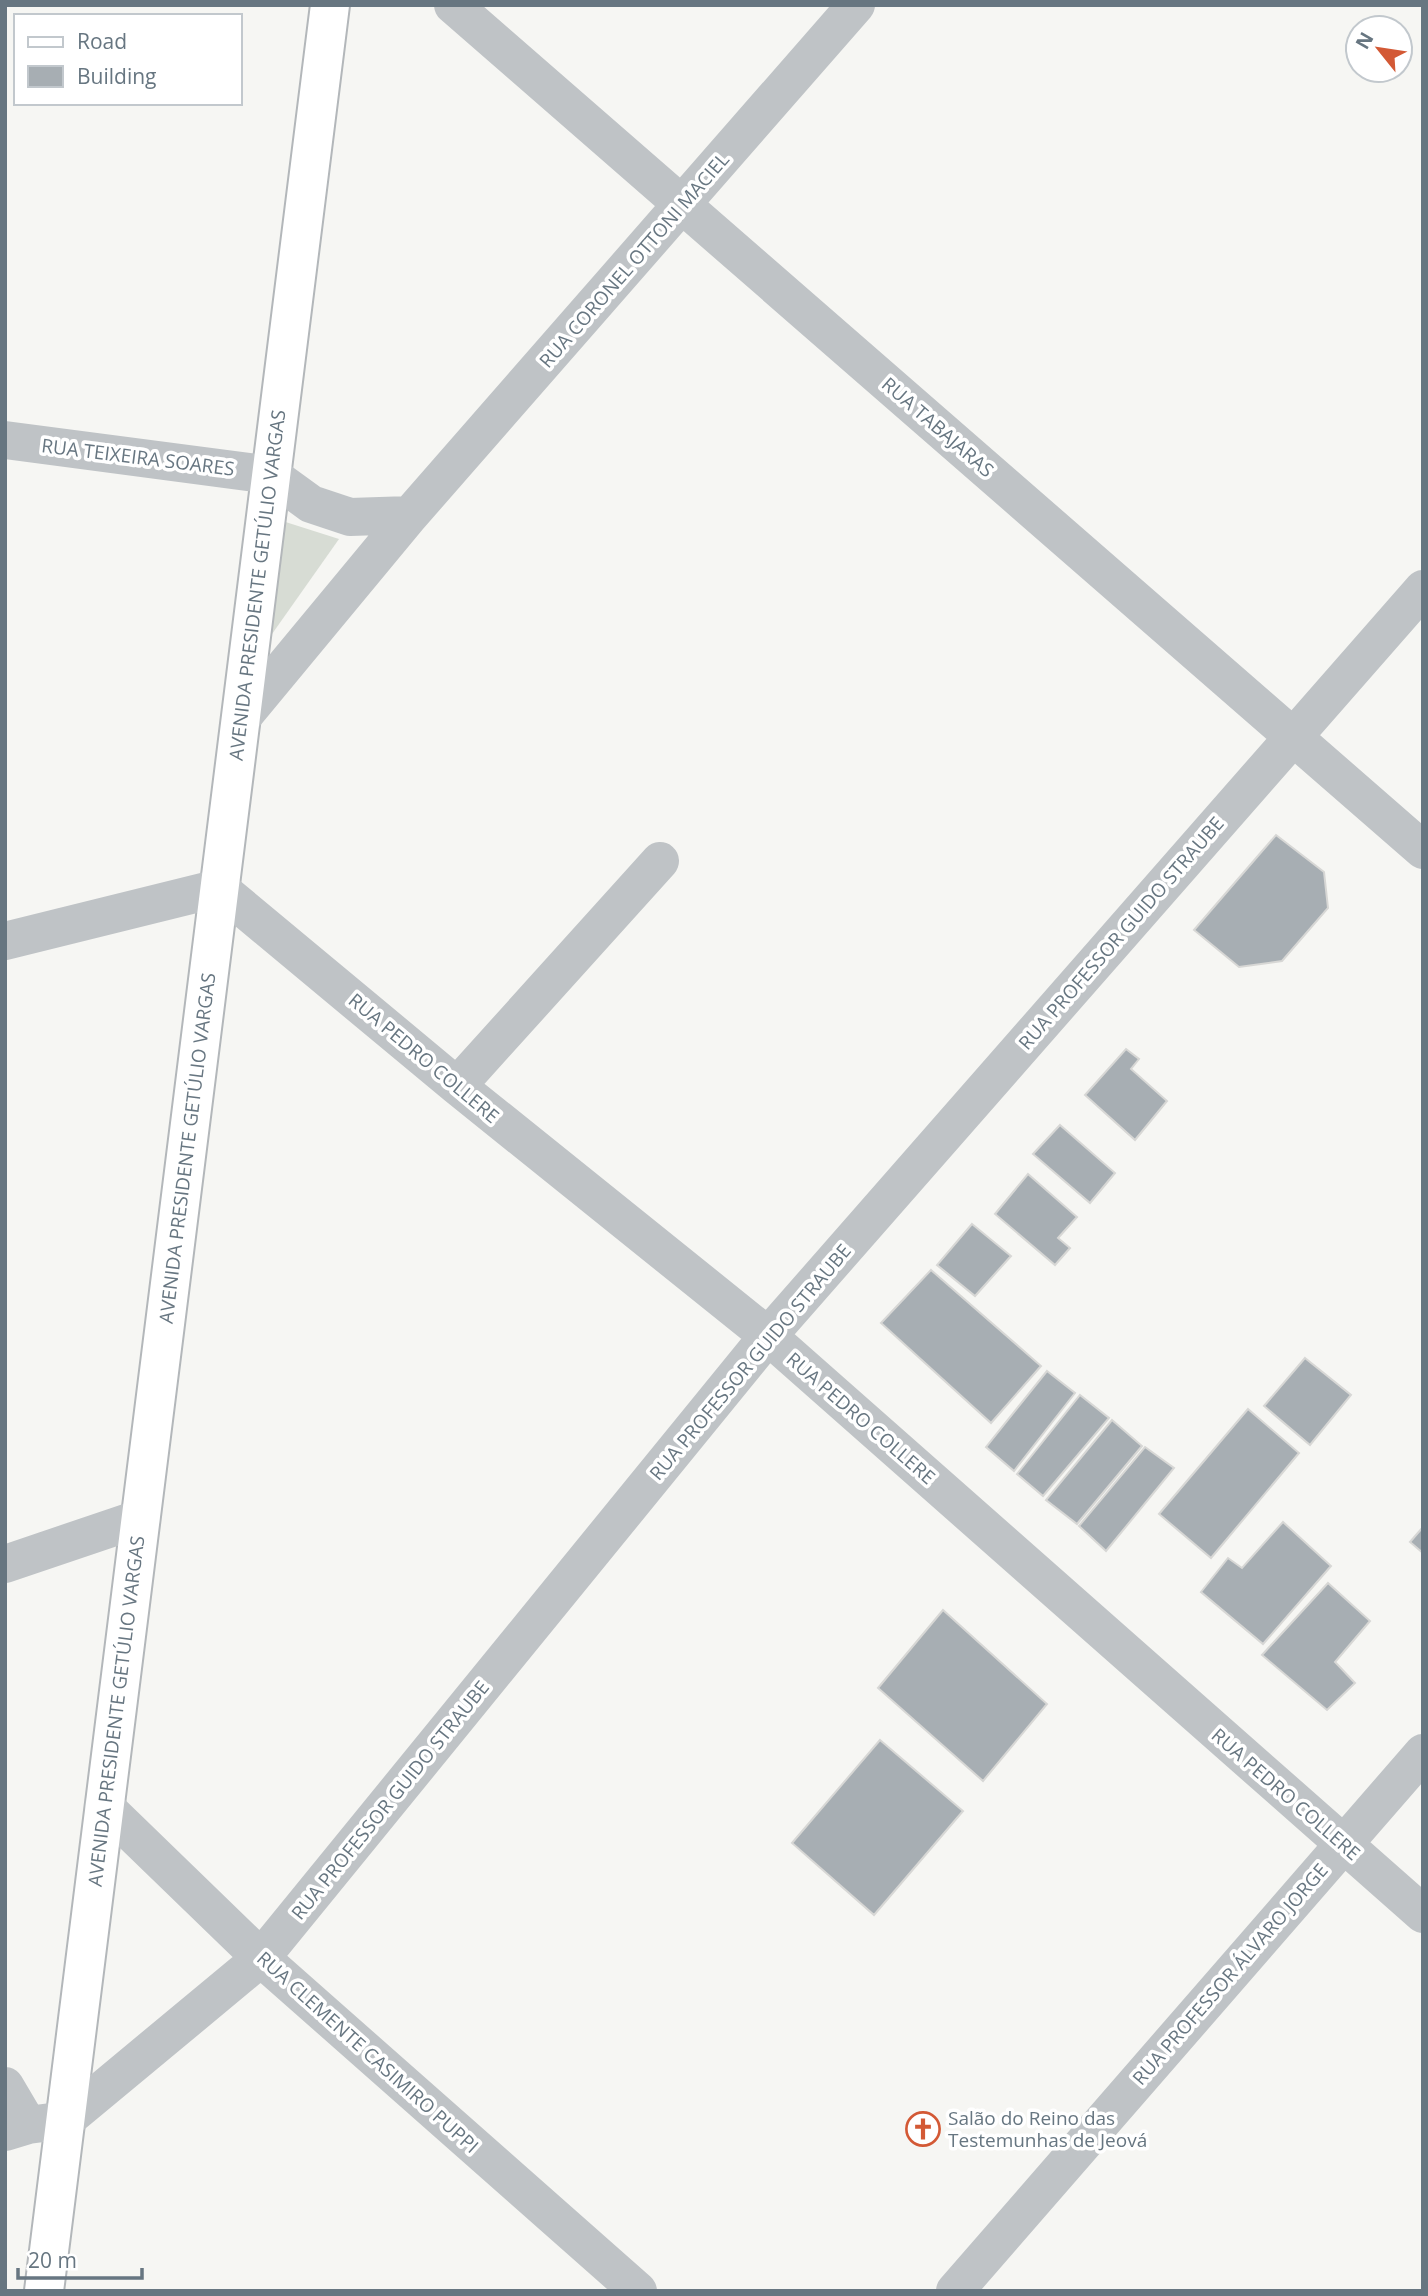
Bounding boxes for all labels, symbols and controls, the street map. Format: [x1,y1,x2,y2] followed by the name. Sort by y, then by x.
[14,14,242,105] legend
[1344,14,1414,84] north arrow
[77,27,127,55] text: Road
[1349,27,1379,54] text: N
[77,62,156,90] text: Building
[533,147,735,373] street label: RUA CORONEL OTTONI MACIEL
[876,371,1000,483] street label: RUA TABAJARAS
[223,408,291,762] street label: AVENIDA PRESIDENTE GETÚLIO VARGAS
[40,432,236,482] street label: RUA TEIXEIRA SOARES
[1012,811,1230,1055] street label: RUA PROFESSOR GUIDO STRAUBE
[153,971,221,1325] street label: AVENIDA PRESIDENTE GETÚLIO VARGAS
[343,987,505,1129] street label: RUA PEDRO COLLERE
[643,1238,857,1486] street label: RUA PROFESSOR GUIDO STRAUBE
[781,1346,941,1490] street label: RUA PEDRO COLLERE
[82,1534,150,1888] street label: AVENIDA PRESIDENTE GETÚLIO VARGAS
[285,1675,495,1925] street label: RUA PROFESSOR GUIDO STRAUBE
[1206,1722,1366,1866] street label: RUA PEDRO COLLERE
[1126,1858,1334,2090] street label: RUA PROFESSOR ÁLVARO JORGE
[252,1945,484,2159] street label: RUA CLEMENTE CASIMIRO PUPPI
[948,2105,1147,2153] place label: Salão do Reino das Testemunhas de Jeová
[904,2110,942,2148] church icon: Salão do Reino das Testemunhas de Jeová
[18,2236,142,2280] scale bar
[28,2246,77,2274] text: 20 m

